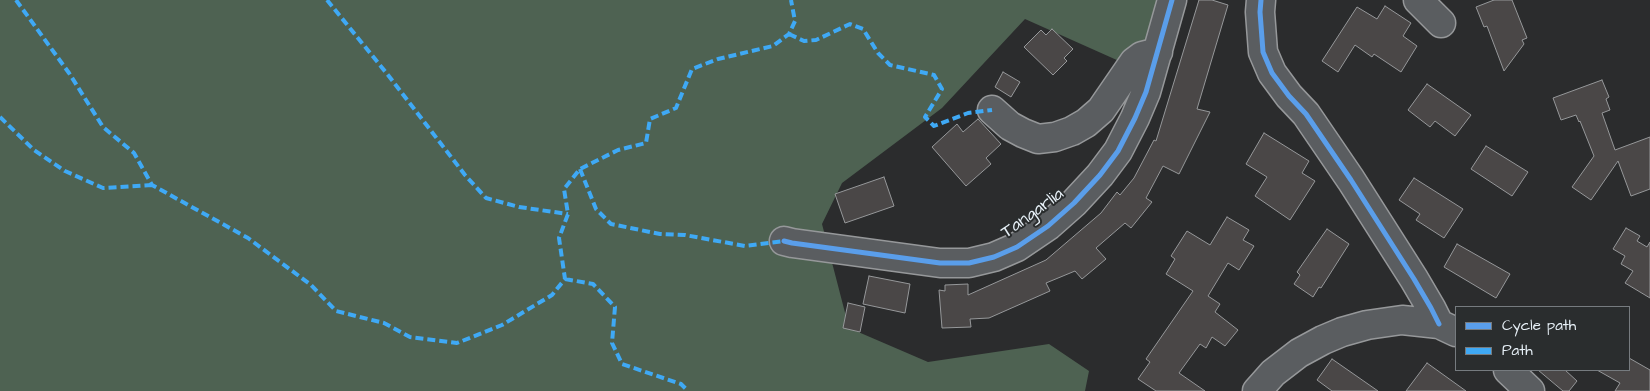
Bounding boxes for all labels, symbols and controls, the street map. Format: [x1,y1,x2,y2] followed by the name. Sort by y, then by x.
[997,184,1069,244] street label: Tangarlia
[1455,306,1630,371] legend
[1502,315,1576,336] text: Cycle path
[1502,340,1533,361] text: Path

